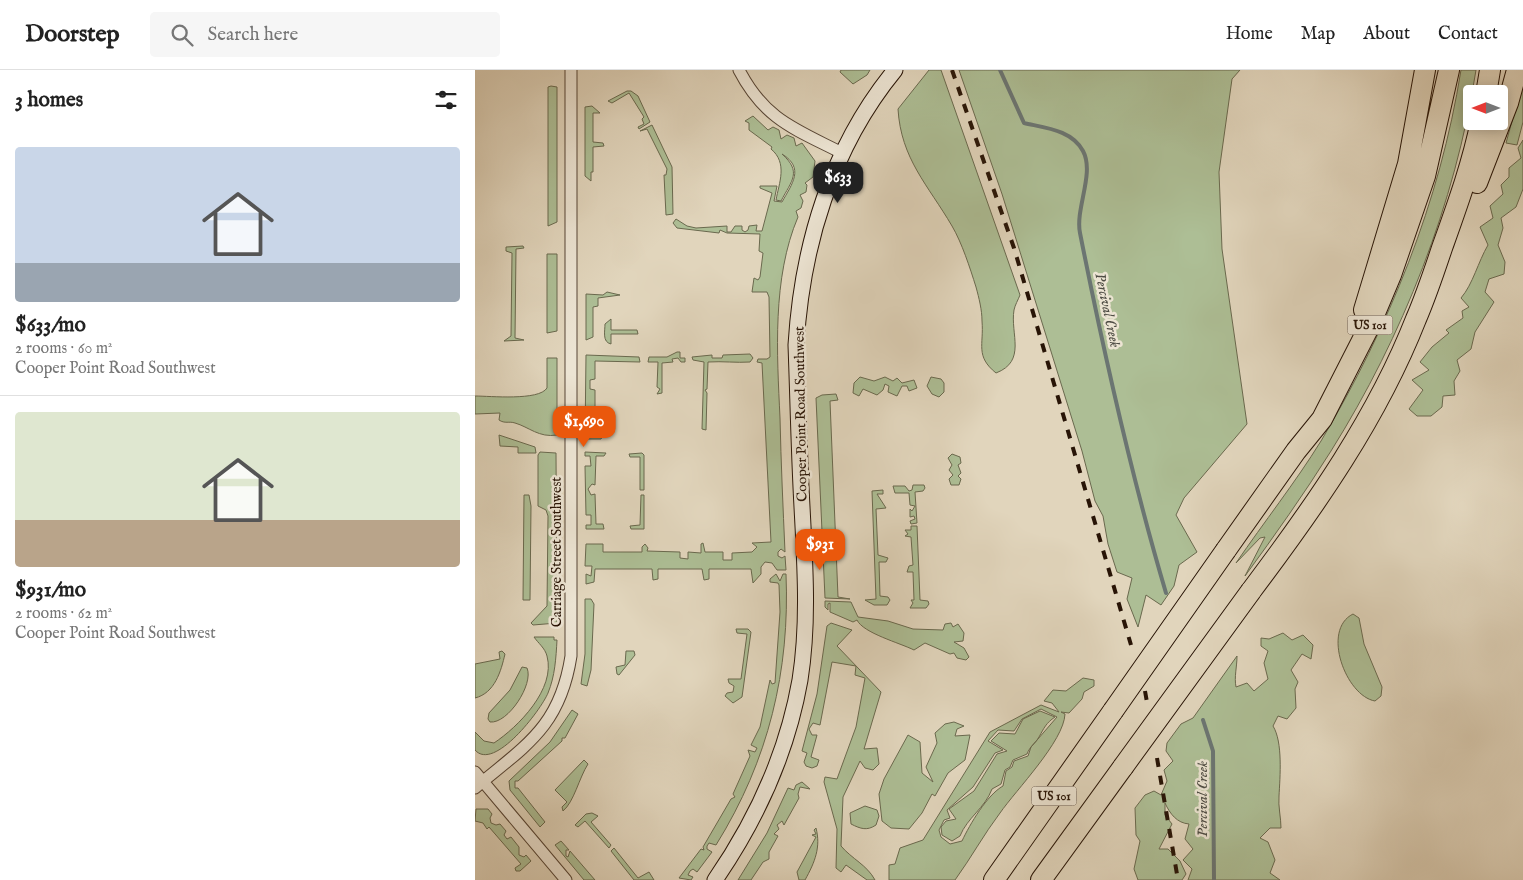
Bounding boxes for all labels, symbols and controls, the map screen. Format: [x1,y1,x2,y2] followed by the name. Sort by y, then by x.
[150,12,500,57] search box
[25,19,120,50] text: Doorstep
[168,21,196,49] icon: search
[208,23,298,47] text: Search here
[1226,23,1273,46] text: Home
[1301,23,1335,46] text: Map
[1363,23,1410,46] text: About
[1438,23,1498,46] text: Contact
[1463,85,1507,130] north arrow
[1463,85,1508,130] map controls
[432,86,460,114] icon: filters
[15,87,83,114] text: 3 homes
[808,162,868,204] pin: $633
[824,168,852,188] text: $633
[193,179,283,269] icon: home
[1090,271,1125,349] water label: Percival Creek
[15,312,86,339] text: $633/mo
[1347,316,1393,334] road number: US 101
[790,326,812,502] street label: Cooper Point Road Southwest
[15,339,113,359] text: 2 rooms · 60 m²
[15,359,216,379] text: Cooper Point Road Southwest
[543,406,625,448] pin: $1,690
[564,412,604,432] text: $1,690
[193,445,283,535] icon: home
[548,477,566,627] street label: Carriage Street Southwest
[790,528,850,571] pin: $931
[806,535,834,555] text: $931
[15,577,86,604] text: $931/mo
[15,604,112,624] text: 2 rooms · 62 m²
[15,624,216,644] text: Cooper Point Road Southwest
[1193,761,1212,837] water label: Percival Creek
[1031,786,1077,806] road number: US 101

